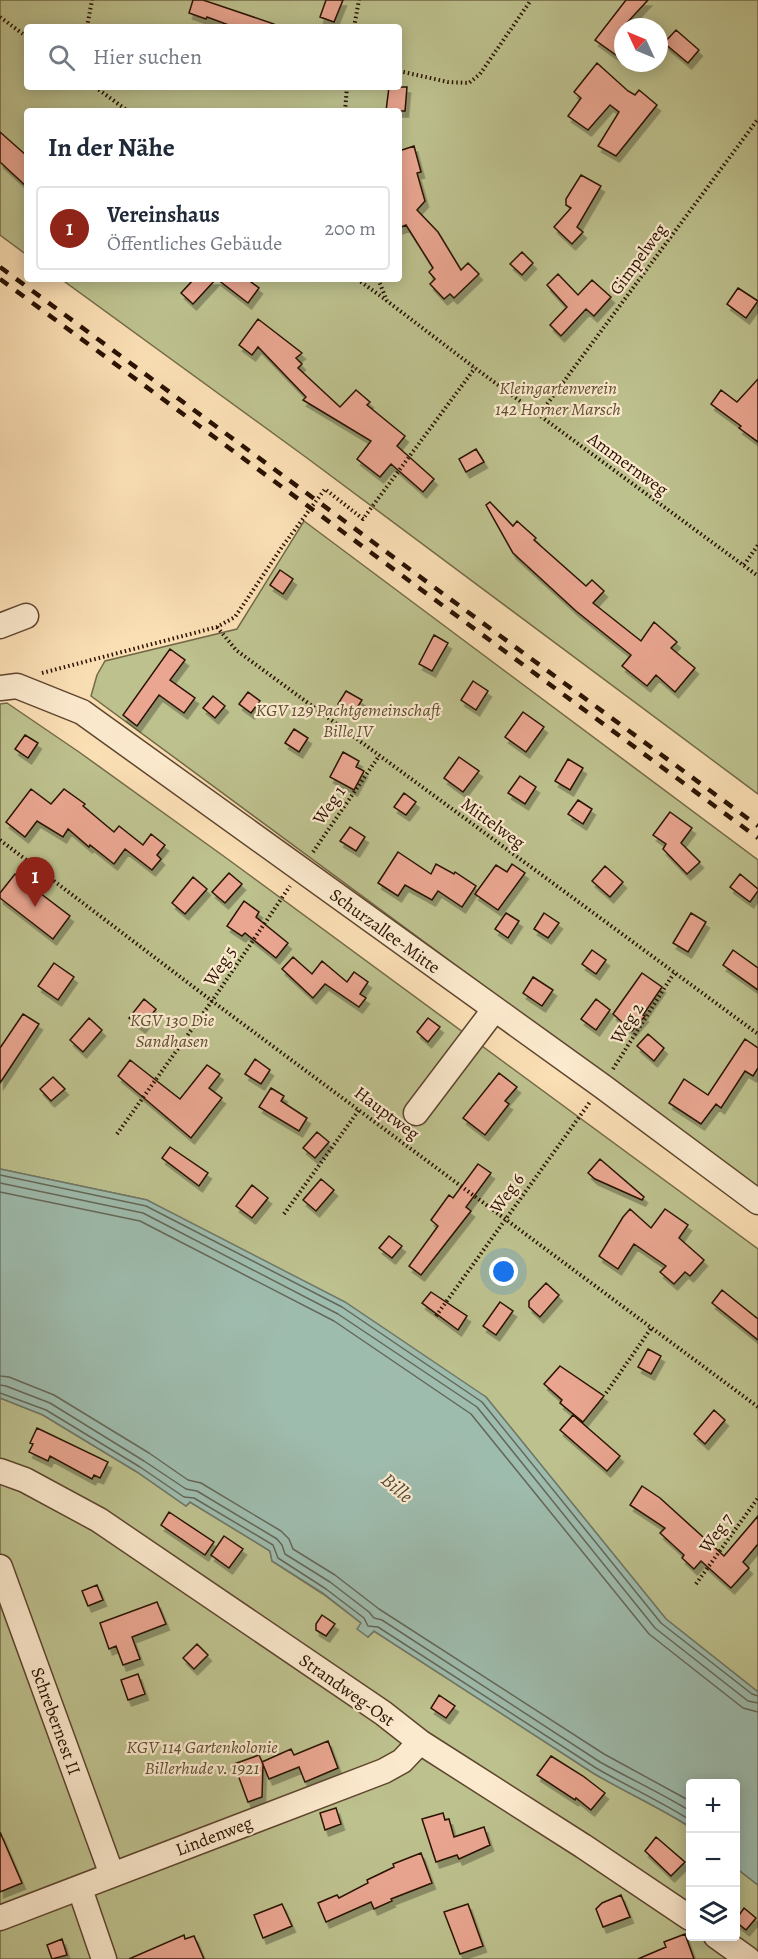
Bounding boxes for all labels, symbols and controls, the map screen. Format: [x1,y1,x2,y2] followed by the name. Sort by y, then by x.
[614,18,668,72] north arrow
[24,24,402,90] search box
[45,41,78,74] icon: search
[93,42,202,72] text: Hier suchen
[48,130,175,165] text: In der Nähe
[107,200,220,230] text: Vereinshaus
[66,215,73,242] text: 1
[325,215,376,242] text: 200 m
[604,218,672,300] street label: Gimpelweg
[107,230,282,257] text: Öffentliches Gebäude
[495,376,621,421] park label: Kleingartenverein 142 Horner Marsch
[582,426,673,501] street label: Ammernweg
[256,698,441,743] park label: KGV 129 Pachtgemeinschaft Bille IV
[307,781,351,830] street label: Weg 1
[456,792,530,854] street label: Mittelweg
[15,858,54,907] pin: 1
[325,883,445,979] street label: Schurzallee-Mitte
[197,941,242,992] street label: Weg 5
[604,997,649,1049] street label: Weg 2
[130,1008,215,1053] park label: KGV 130 Die Sandhasen
[349,1081,425,1145] street label: Hauptweg
[484,1168,530,1219] street label: Weg 6
[489,1257,518,1286] your location
[375,1467,419,1509] water label: Bille
[693,1508,739,1558] street label: Weg 7
[294,1648,400,1732] street label: Strandweg-Ost
[25,1664,87,1778] street label: Schrebernest II
[126,1735,278,1780] park label: KGV 114 Gartenkolonie Billerhude v. 1921
[686,1779,740,1941] map controls
[686,1779,740,1833] button: +
[172,1810,256,1862] street label: Lindenweg
[686,1833,740,1887] button: −
[686,1887,740,1941] button: layers

